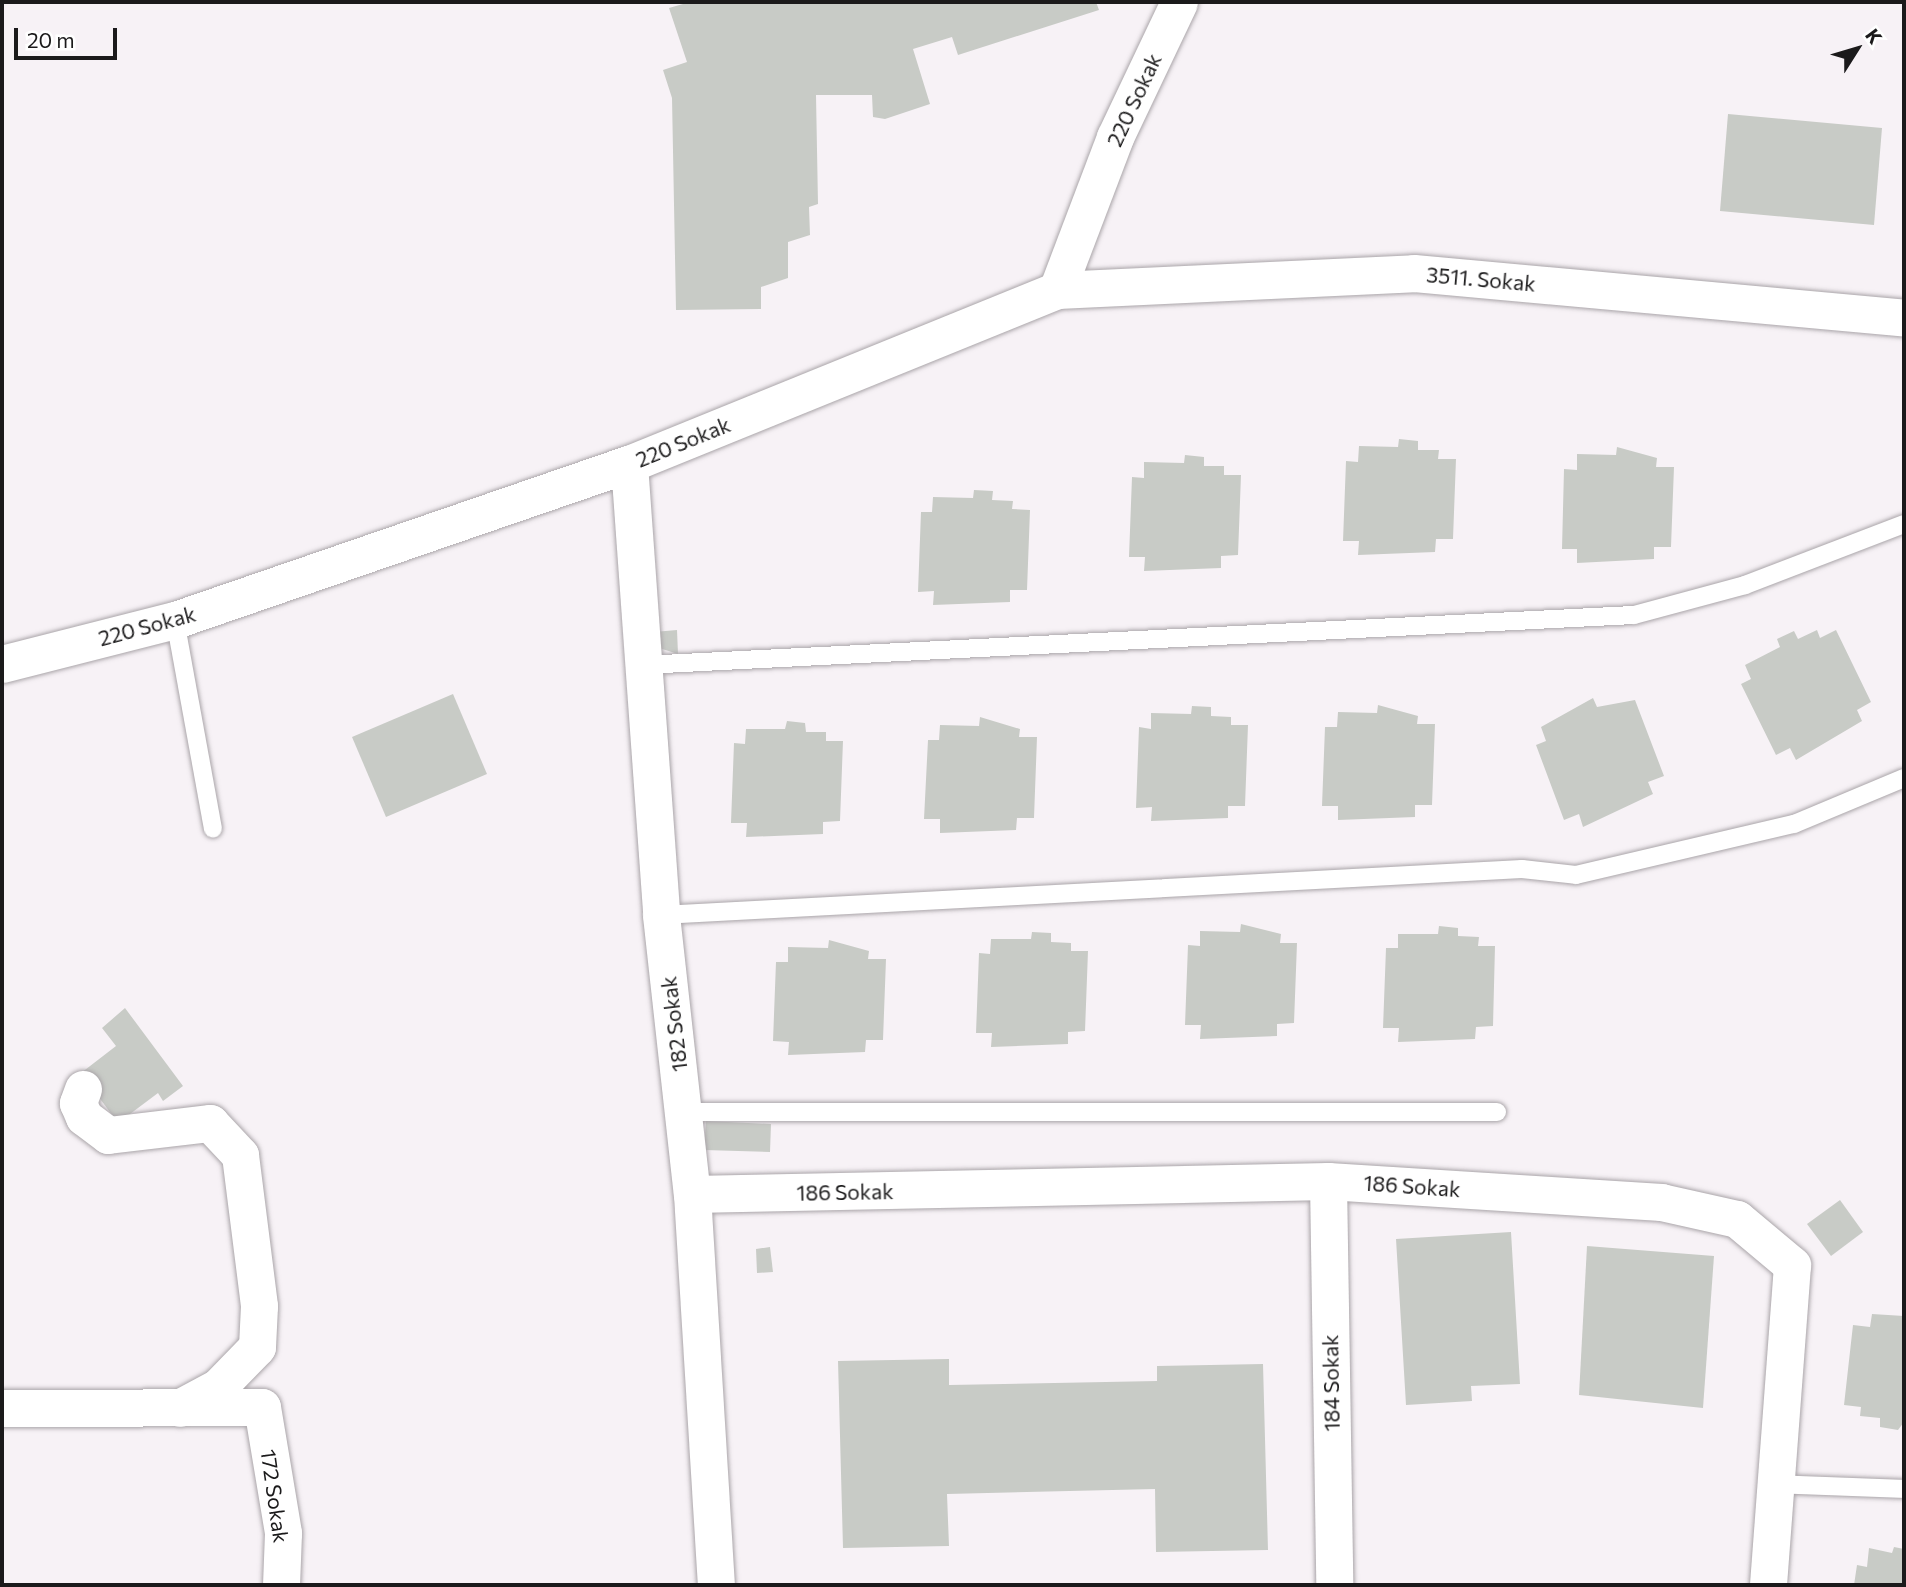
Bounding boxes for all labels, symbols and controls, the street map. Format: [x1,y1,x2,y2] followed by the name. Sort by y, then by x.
[18,14,121,58] scale bar
[1822,14,1892,84] north arrow
[1861,24,1887,48] text: K
[27,27,75,52] text: 20 m
[1102,50,1166,150] street label: 220 Sokak
[1425,262,1537,296] street label: 3511. Sokak
[632,412,734,472] street label: 220 Sokak
[96,601,198,651] street label: 220 Sokak
[656,975,692,1073] street label: 182 Sokak
[1363,1170,1461,1202] street label: 186 Sokak
[796,1179,894,1205] street label: 186 Sokak
[1318,1334,1344,1432] street label: 184 Sokak
[256,1448,294,1544] street label: 172 Sokak

